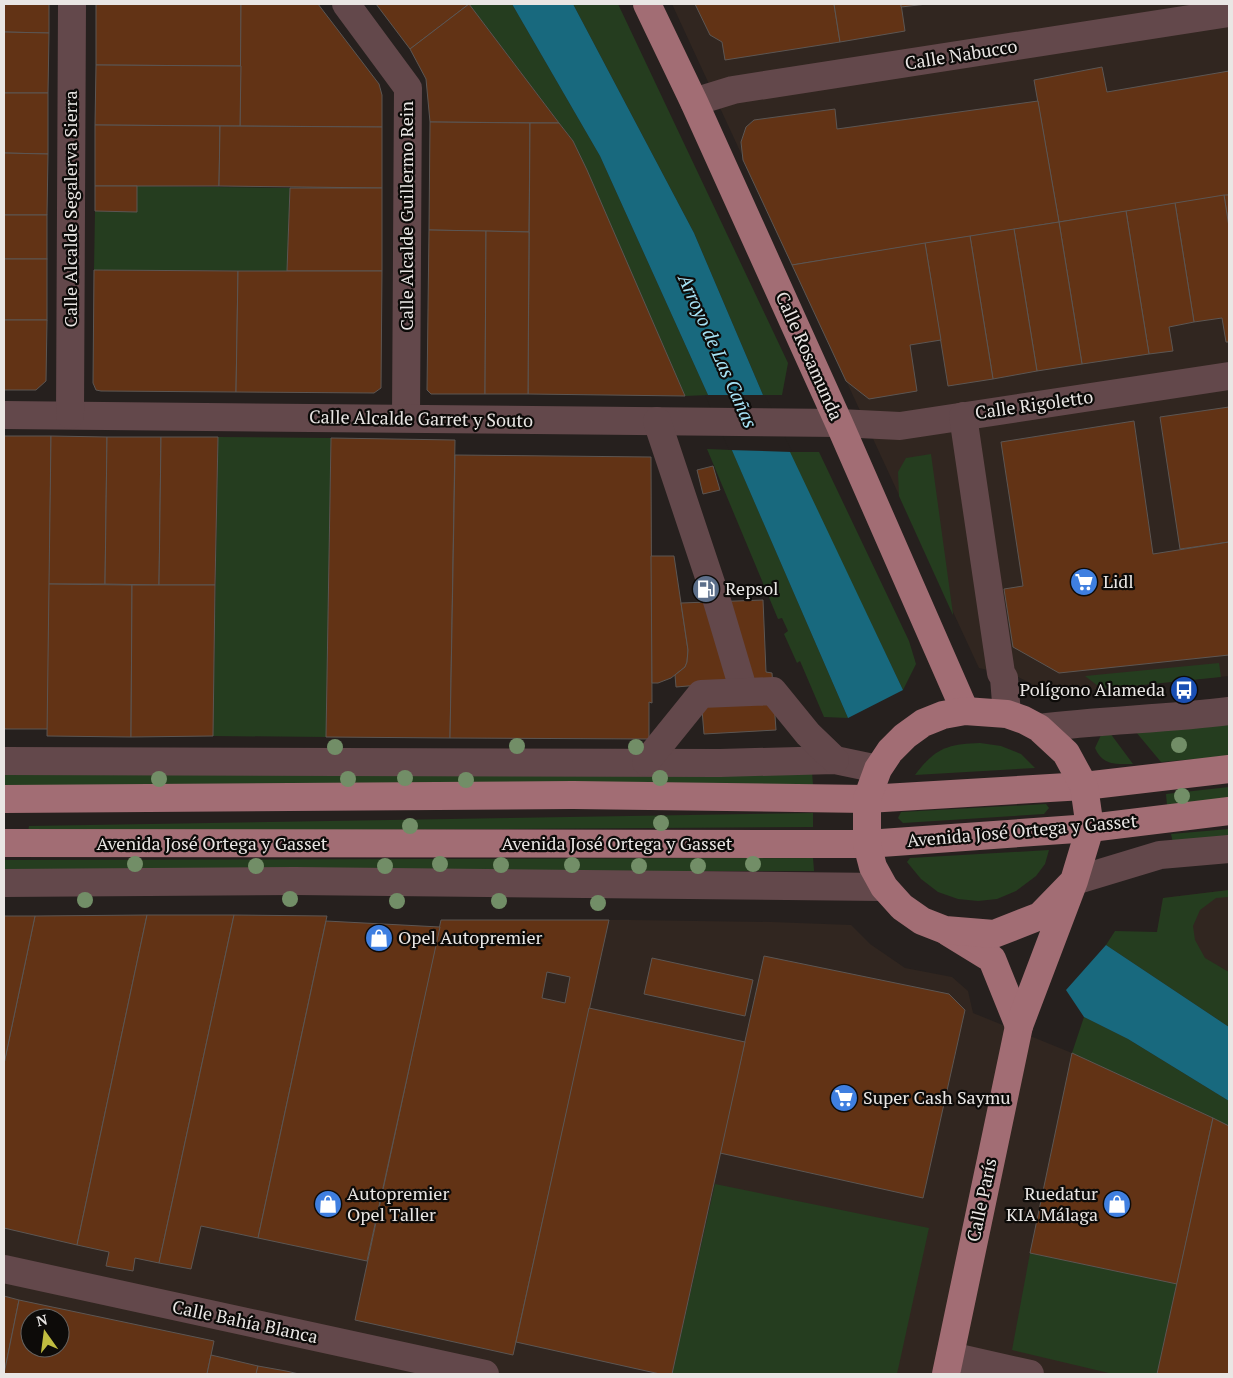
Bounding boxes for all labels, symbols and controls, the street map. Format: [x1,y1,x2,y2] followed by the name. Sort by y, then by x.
[903,33,1019,75] street label: Calle Nabucco
[58,90,82,328] street label: Calle Alcalde Segalerva Sierra
[394,101,418,331] street label: Calle Alcalde Guillermo Rein
[673,269,764,432] water label: Arroyo de Las Cañas
[771,287,849,424] street label: Calle Rosamunda
[973,384,1095,424] street label: Calle Rigoletto
[309,404,533,432] street label: Calle Alcalde Garret y Souto
[1069,567,1099,597] supermarket icon: Lidl
[1103,569,1134,593] place label: Lidl
[691,574,721,604] fuel station icon: Repsol
[725,576,779,600] place label: Repsol
[1169,675,1199,705] bus stop icon: Polígono Alameda
[1019,677,1165,701] place label: Polígono Alameda
[906,808,1138,852] street label: Avenida José Ortega y Gasset
[97,831,328,855] street label: Avenida José Ortega y Gasset
[502,831,733,855] street label: Avenida José Ortega y Gasset
[364,923,394,953] shop icon: Opel Autopremier
[398,925,542,949] place label: Opel Autopremier
[829,1083,859,1113] supermarket icon: Super Cash Saymu
[863,1085,1011,1109] place label: Super Cash Saymu
[960,1156,1002,1244] street label: Calle París
[347,1181,449,1226] place label: Autopremier Opel Taller
[1006,1181,1098,1226] place label: Ruedatur KIA Málaga
[313,1189,343,1219] shop icon: Autopremier Opel Taller
[1102,1189,1132,1219] shop icon: Ruedatur KIA Málaga
[170,1294,320,1348] street label: Calle Bahía Blanca
[20,1308,70,1358] north arrow
[34,1309,50,1330] text: N

